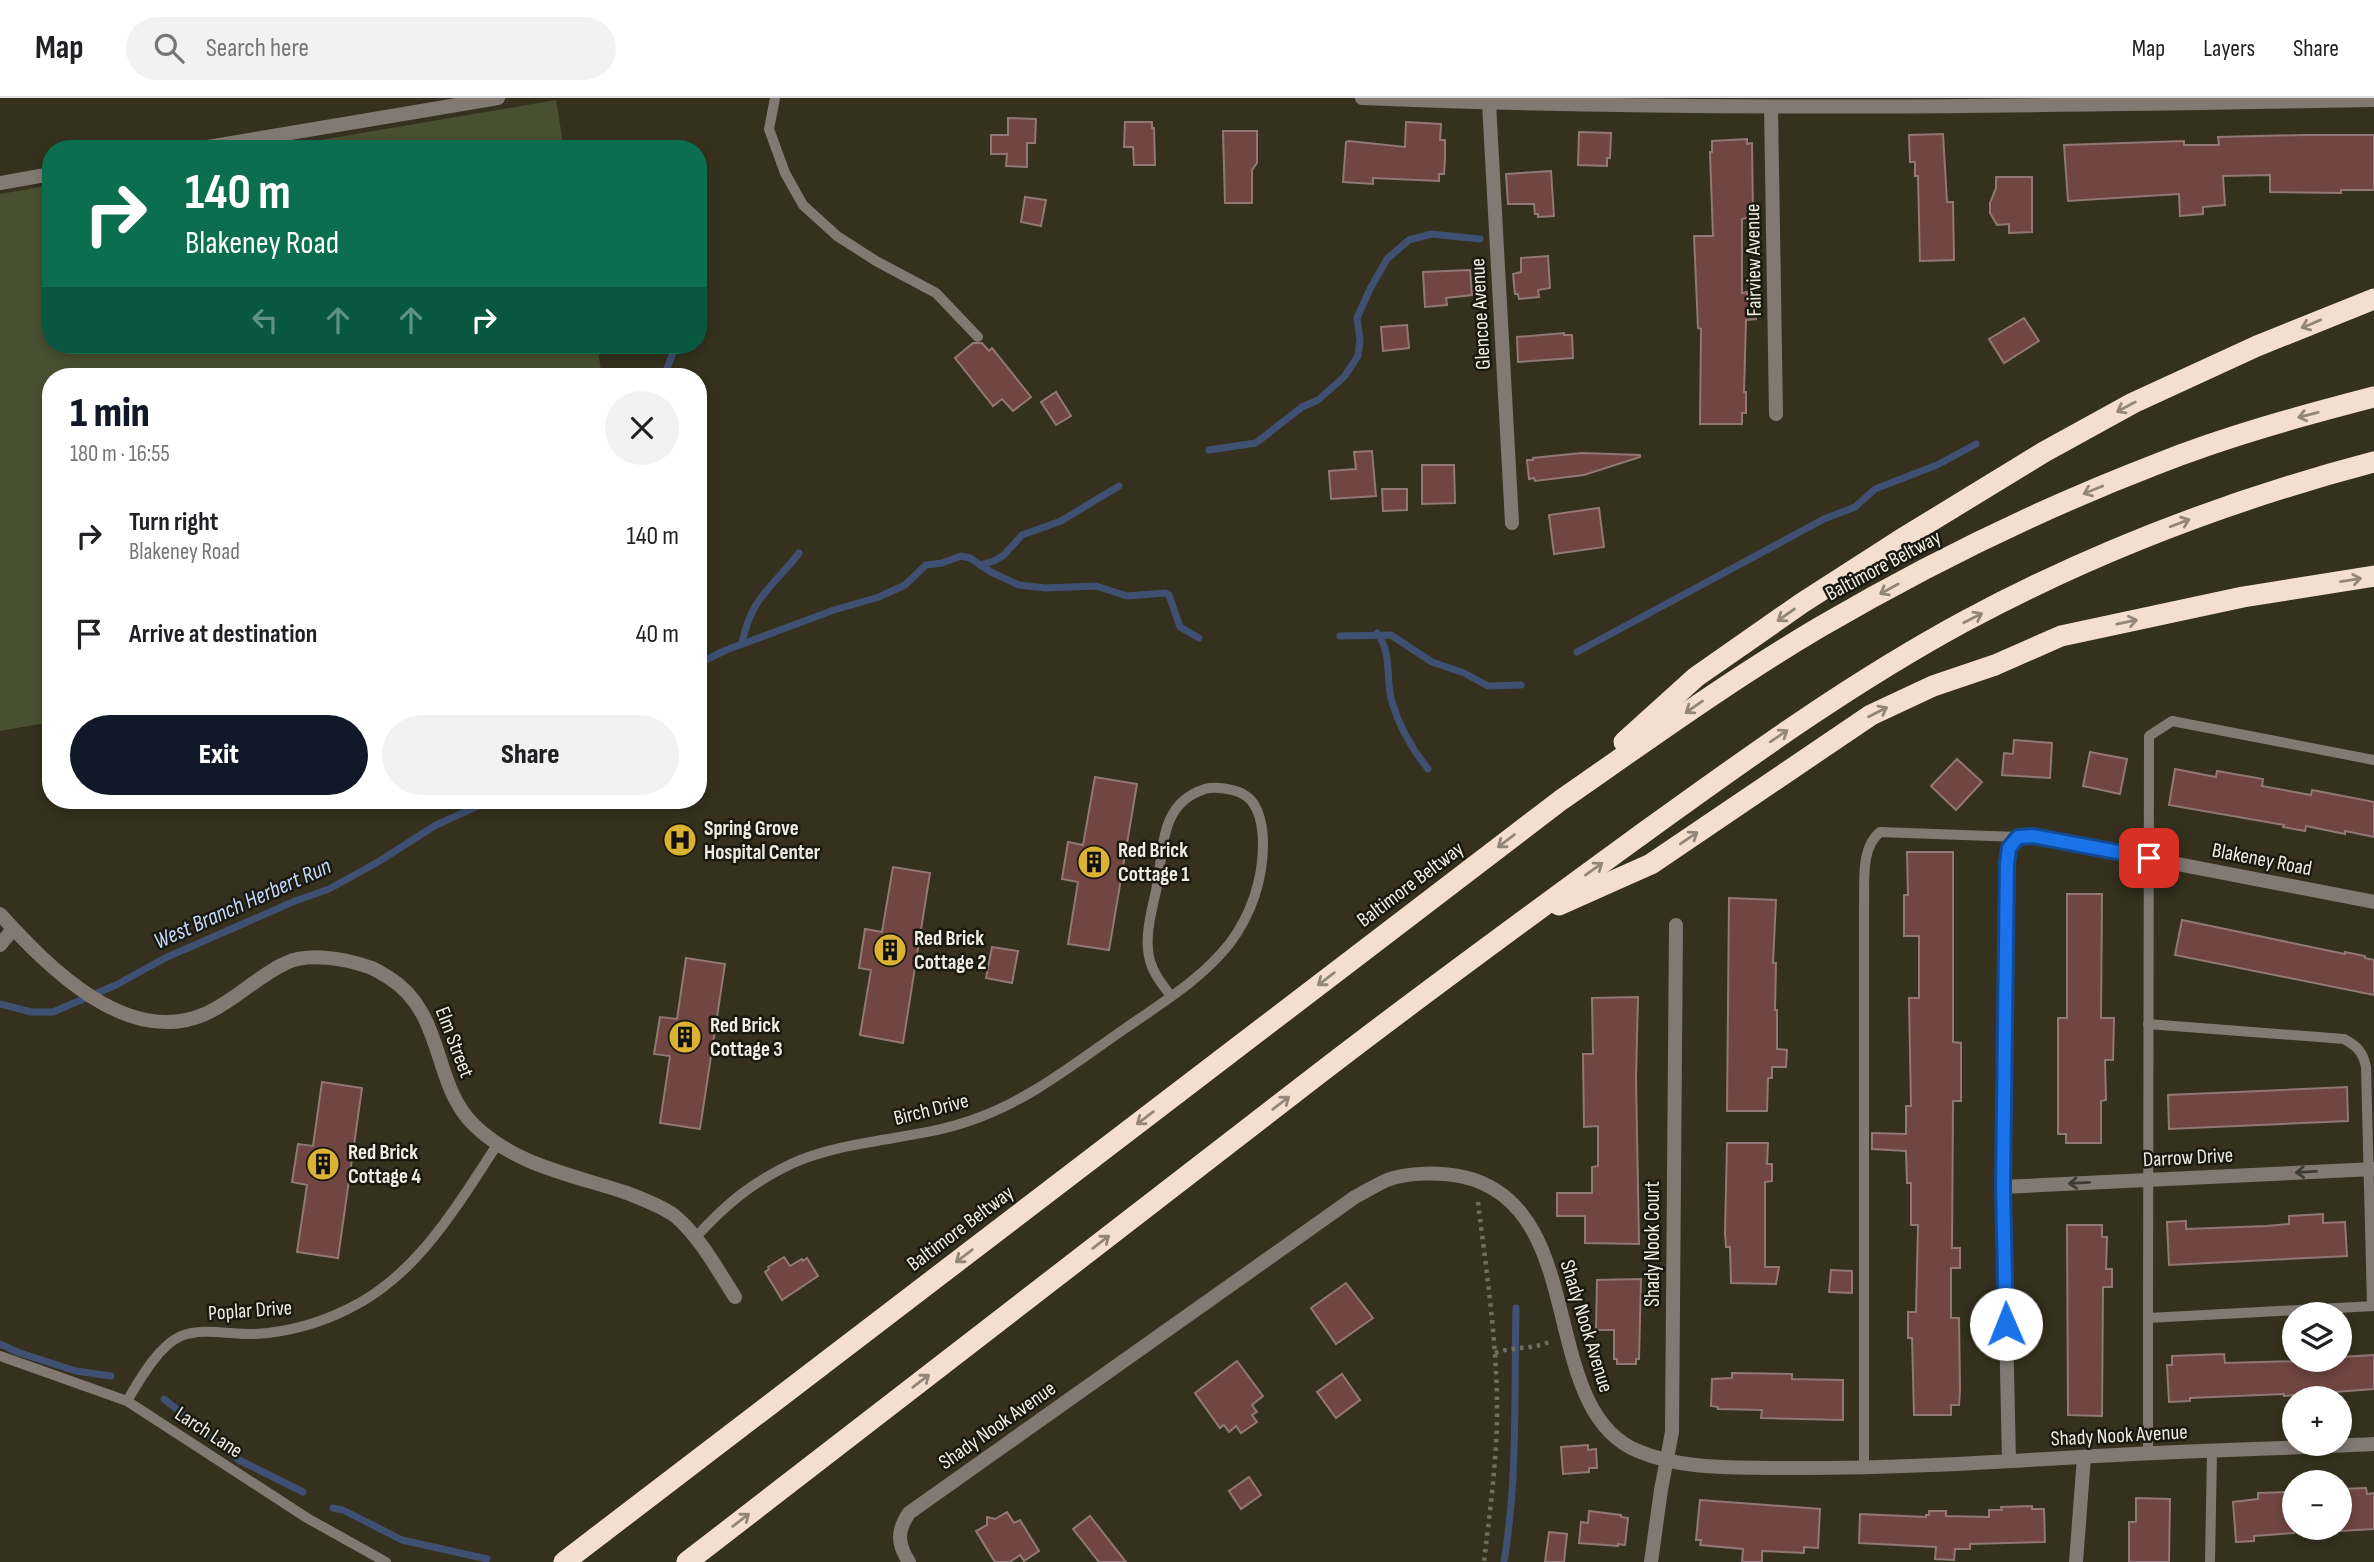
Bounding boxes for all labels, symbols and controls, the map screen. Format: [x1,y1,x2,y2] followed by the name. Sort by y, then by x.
[126,17,616,80] search box
[35,28,84,68] text: Map
[150,29,188,67] icon: search
[206,33,309,64] text: Search here
[2132,34,2165,63] text: Map
[2203,34,2255,63] text: Layers
[2293,34,2339,63] text: Share
[185,164,291,223] text: 140 m
[70,168,161,259] icon: right
[1740,203,1767,317] street label: Fairview Avenue
[185,224,339,263] text: Blakeney Road
[1465,257,1496,371] street label: Glencoe Avenue
[246,301,284,339] icon: left
[319,301,357,339] icon: ahead
[392,301,430,339] icon: ahead
[465,301,503,339] icon: right
[2300,318,2322,331] one-way arrow
[70,388,150,439] text: 1 min
[605,391,679,465] button: close
[2116,401,2137,414] one-way arrow
[2297,409,2319,422] one-way arrow
[70,440,170,468] text: 180 m · 16:55
[2083,484,2105,497] one-way arrow
[129,507,218,538] text: Turn right
[2168,516,2190,529] one-way arrow
[70,517,108,555] icon: right
[627,521,679,552] text: 140 m
[1821,525,1945,606] street label: Baltimore Beltway
[129,538,240,566] text: Blakeney Road
[2339,573,2362,586] one-way arrow
[1879,583,1900,596] one-way arrow
[1777,608,1796,622] one-way arrow
[1962,610,1983,624] one-way arrow
[70,615,108,653] icon: arrive
[2116,615,2138,628] one-way arrow
[129,619,317,650] text: Arrive at destination
[636,619,679,650] text: 40 m
[1685,700,1704,714] one-way arrow
[1868,705,1888,719] one-way arrow
[70,715,368,795] button: Exit
[382,715,679,795] button: Share
[1769,729,1788,743] one-way arrow
[704,816,821,865] place label: Spring Grove Hospital Center
[661,821,699,859] hospital icon: Spring Grove Hospital Center
[2119,828,2179,888] pin
[1679,831,1698,845] one-way arrow
[1498,834,1516,849] one-way arrow
[1352,836,1469,933] street label: Baltimore Beltway
[1118,838,1189,887] place label: Red Brick Cottage 1
[2210,838,2314,881] street label: Blakeney Road
[2130,839,2168,877] icon: arrive
[1075,843,1113,881] building icon: Red Brick Cottage 1
[149,852,336,956] water label: West Branch Herbert Run
[1584,862,1603,876] one-way arrow
[914,926,986,975] place label: Red Brick Cottage 2
[871,931,909,969] building icon: Red Brick Cottage 2
[1317,972,1335,987] one-way arrow
[430,1003,479,1081] street label: Elm Street
[710,1013,783,1062] place label: Red Brick Cottage 3
[666,1018,704,1056] building icon: Red Brick Cottage 3
[891,1088,971,1131] street label: Birch Drive
[1272,1095,1290,1110] one-way arrow
[1136,1110,1155,1125] one-way arrow
[348,1140,421,1189] place label: Red Brick Cottage 4
[2142,1143,2234,1172] street label: Darrow Drive
[304,1145,342,1183] building icon: Red Brick Cottage 4
[2295,1166,2318,1179] one-way arrow
[2067,1177,2090,1190] one-way arrow
[902,1180,1019,1277] street label: Baltimore Beltway
[1640,1181,1665,1307] street label: Shady Nook Court
[1092,1234,1110,1249] one-way arrow
[955,1248,974,1263] one-way arrow
[1555,1257,1619,1395] street label: Shady Nook Avenue
[1969,1287,2043,1361] position arrow
[207,1295,293,1326] street label: Poplar Drive
[2282,1302,2352,1540] map controls
[2282,1302,2352,1372] button: layers
[912,1374,930,1389] one-way arrow
[934,1376,1061,1475] street label: Shady Nook Avenue
[2282,1386,2352,1456] button: +
[170,1401,247,1463] street label: Larch Lane
[2050,1419,2188,1452] street label: Shady Nook Avenue
[2282,1470,2352,1540] button: −
[732,1513,750,1528] one-way arrow

